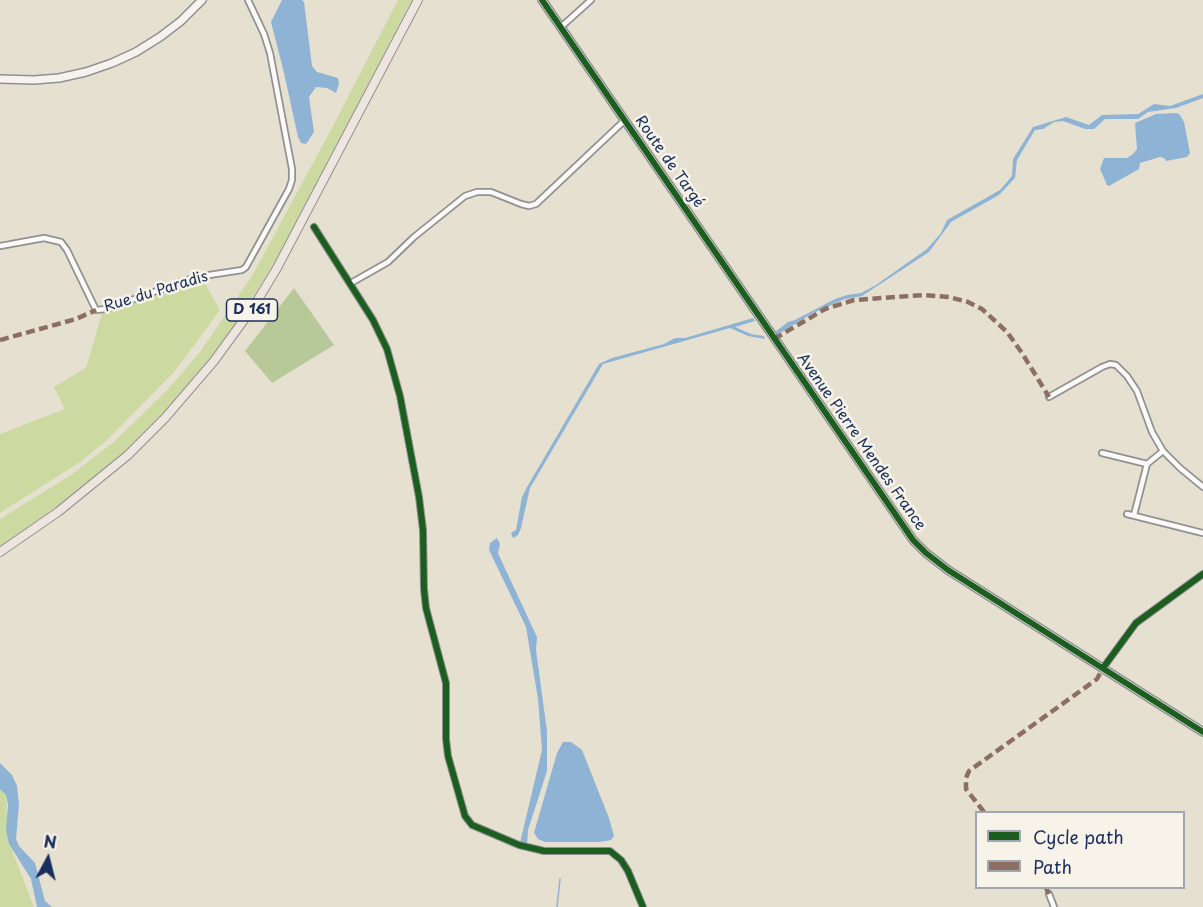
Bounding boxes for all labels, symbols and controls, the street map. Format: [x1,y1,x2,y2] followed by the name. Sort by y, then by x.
[631,113,707,211] street label: Route de Targé
[102,268,210,316] street label: Rue du Paradis
[226,299,278,321] road number: D 161
[793,350,929,534] street label: Avenue Pierre Mendes France
[975,811,1185,889] legend
[1033,823,1124,850] text: Cycle path
[42,828,58,854] text: N
[18,829,78,889] north arrow
[1033,853,1072,880] text: Path

